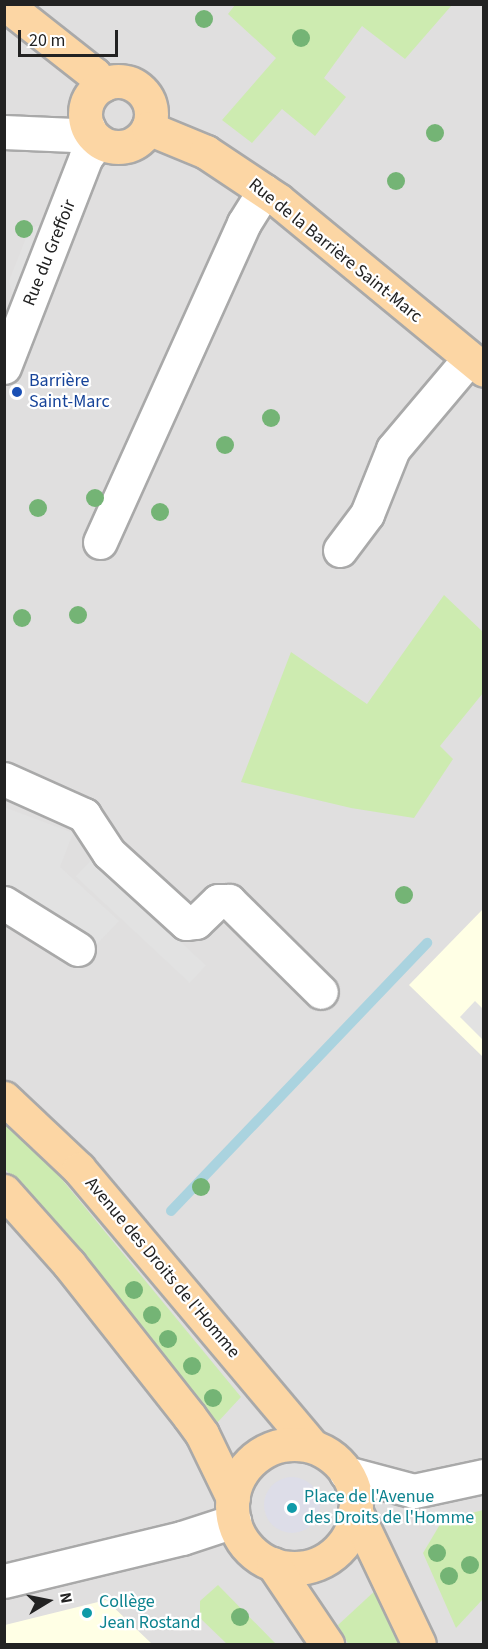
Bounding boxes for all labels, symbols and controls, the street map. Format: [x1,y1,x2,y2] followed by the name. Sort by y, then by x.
[21,18,122,56] scale bar
[29,28,65,53] text: 20 m
[244,174,426,328] street label: Rue de la Barrière Saint-Marc
[19,197,81,309] street label: Rue du Greffoir
[29,371,110,413] place label: Barrière Saint-Marc
[10,385,24,399] marker: Barrière Saint-Marc
[80,1173,244,1363] street label: Avenue des Droits de l'Homme
[304,1487,474,1530] place label: Place de l'Avenue des Droits de l'Homme
[285,1501,299,1515] marker: Place de l'Avenue des Droits de l'Homme
[18,1571,78,1631] north arrow
[54,1591,77,1605] text: N
[99,1592,200,1634] place label: Collège Jean Rostand
[80,1606,94,1620] marker: Collège Jean Rostand

